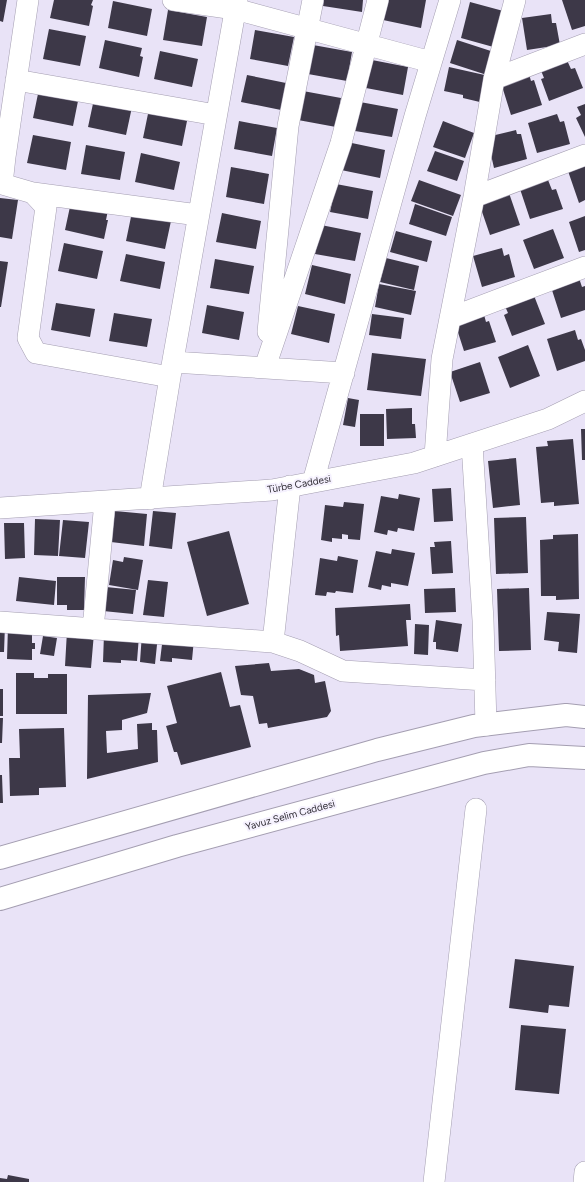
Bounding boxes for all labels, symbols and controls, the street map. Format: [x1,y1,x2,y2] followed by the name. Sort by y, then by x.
[266,472,332,496] street label: Türbe Caddesi
[244,797,336,833] street label: Yavuz Selim Caddesi

